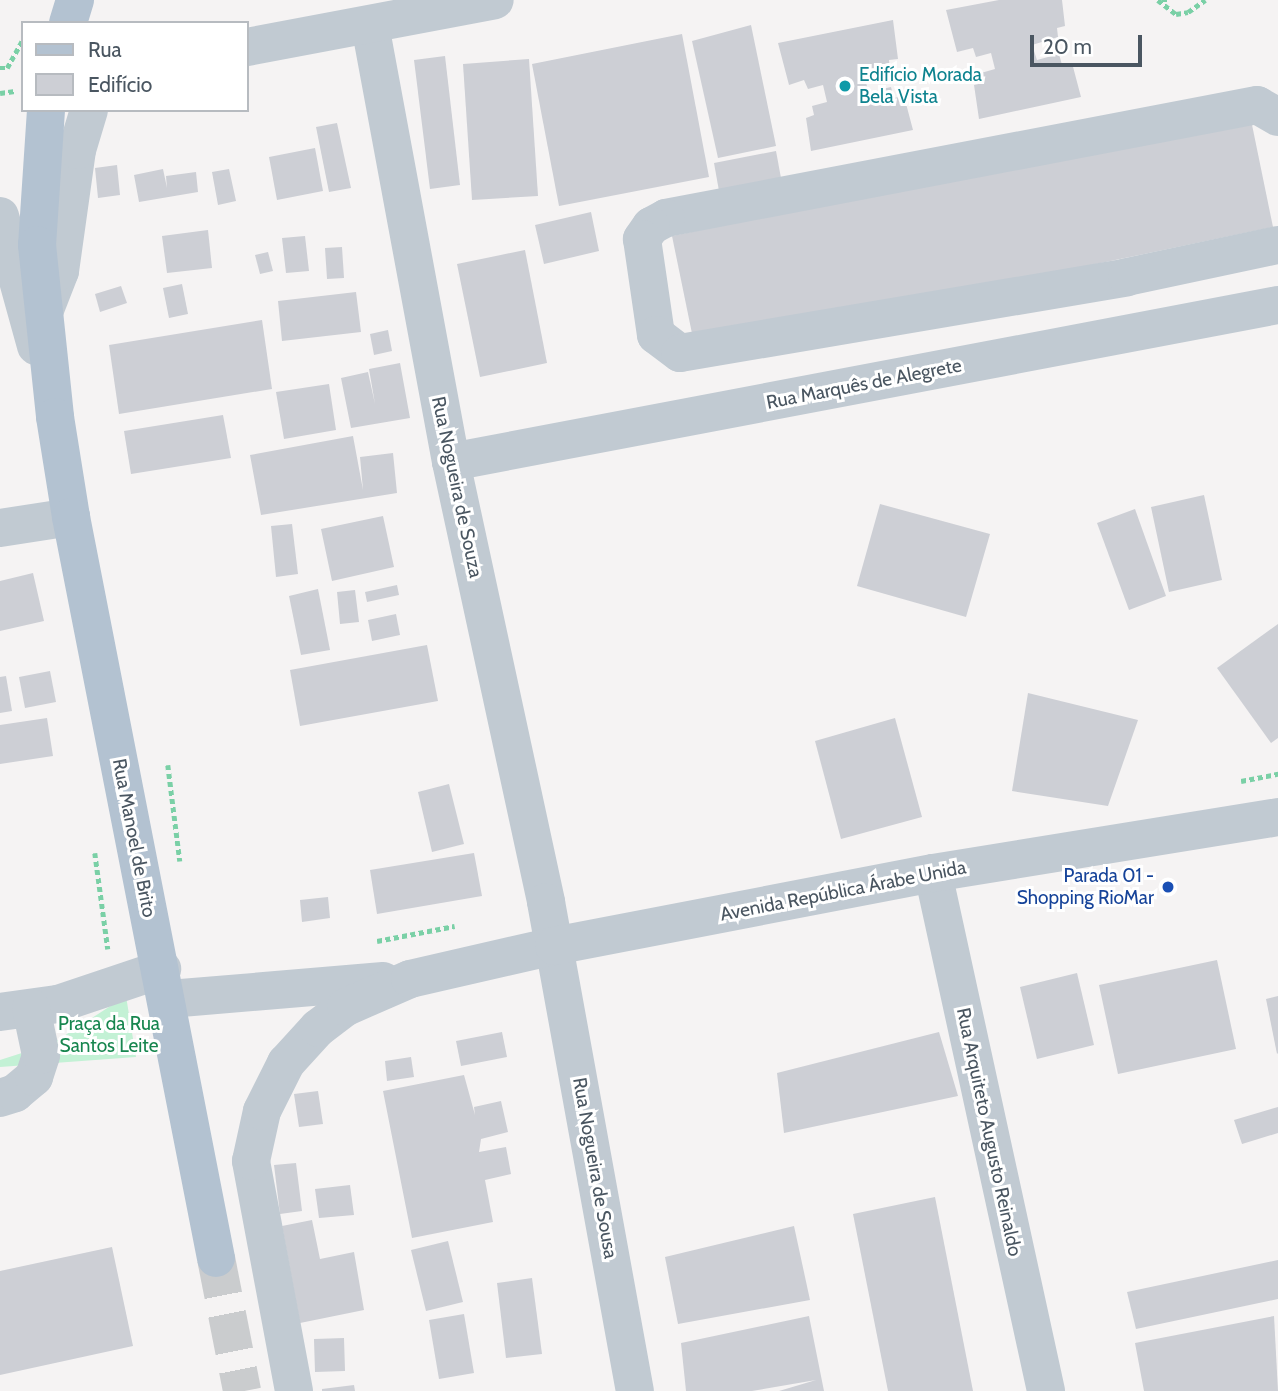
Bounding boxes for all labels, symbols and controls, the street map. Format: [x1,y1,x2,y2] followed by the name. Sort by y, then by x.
[21,21,248,112] legend
[1033,21,1145,65] scale bar
[1043,34,1092,59] text: 20 m
[88,37,122,62] text: Rua
[859,64,982,108] place label: Edifício Morada Bela Vista
[88,72,152,97] text: Edifício
[837,78,853,94] marker: Edifício Morada Bela Vista
[764,354,964,414] street label: Rua Marquês de Alegrete
[427,394,487,580] street label: Rua Nogueira de Souza
[107,757,161,919] street label: Rua Manoel de Brito
[718,856,968,926] street label: Avenida República Árabe Unida
[1017,865,1154,909] place label: Parada 01 - Shopping RioMar
[1160,879,1176,895] marker: Parada 01 - Shopping RioMar
[952,1006,1026,1258] street label: Rua Arquiteto Augusto Reinaldo
[58,1013,160,1057] park label: Praça da Rua Santos Leite
[568,1076,622,1260] street label: Rua Nogueira de Sousa

